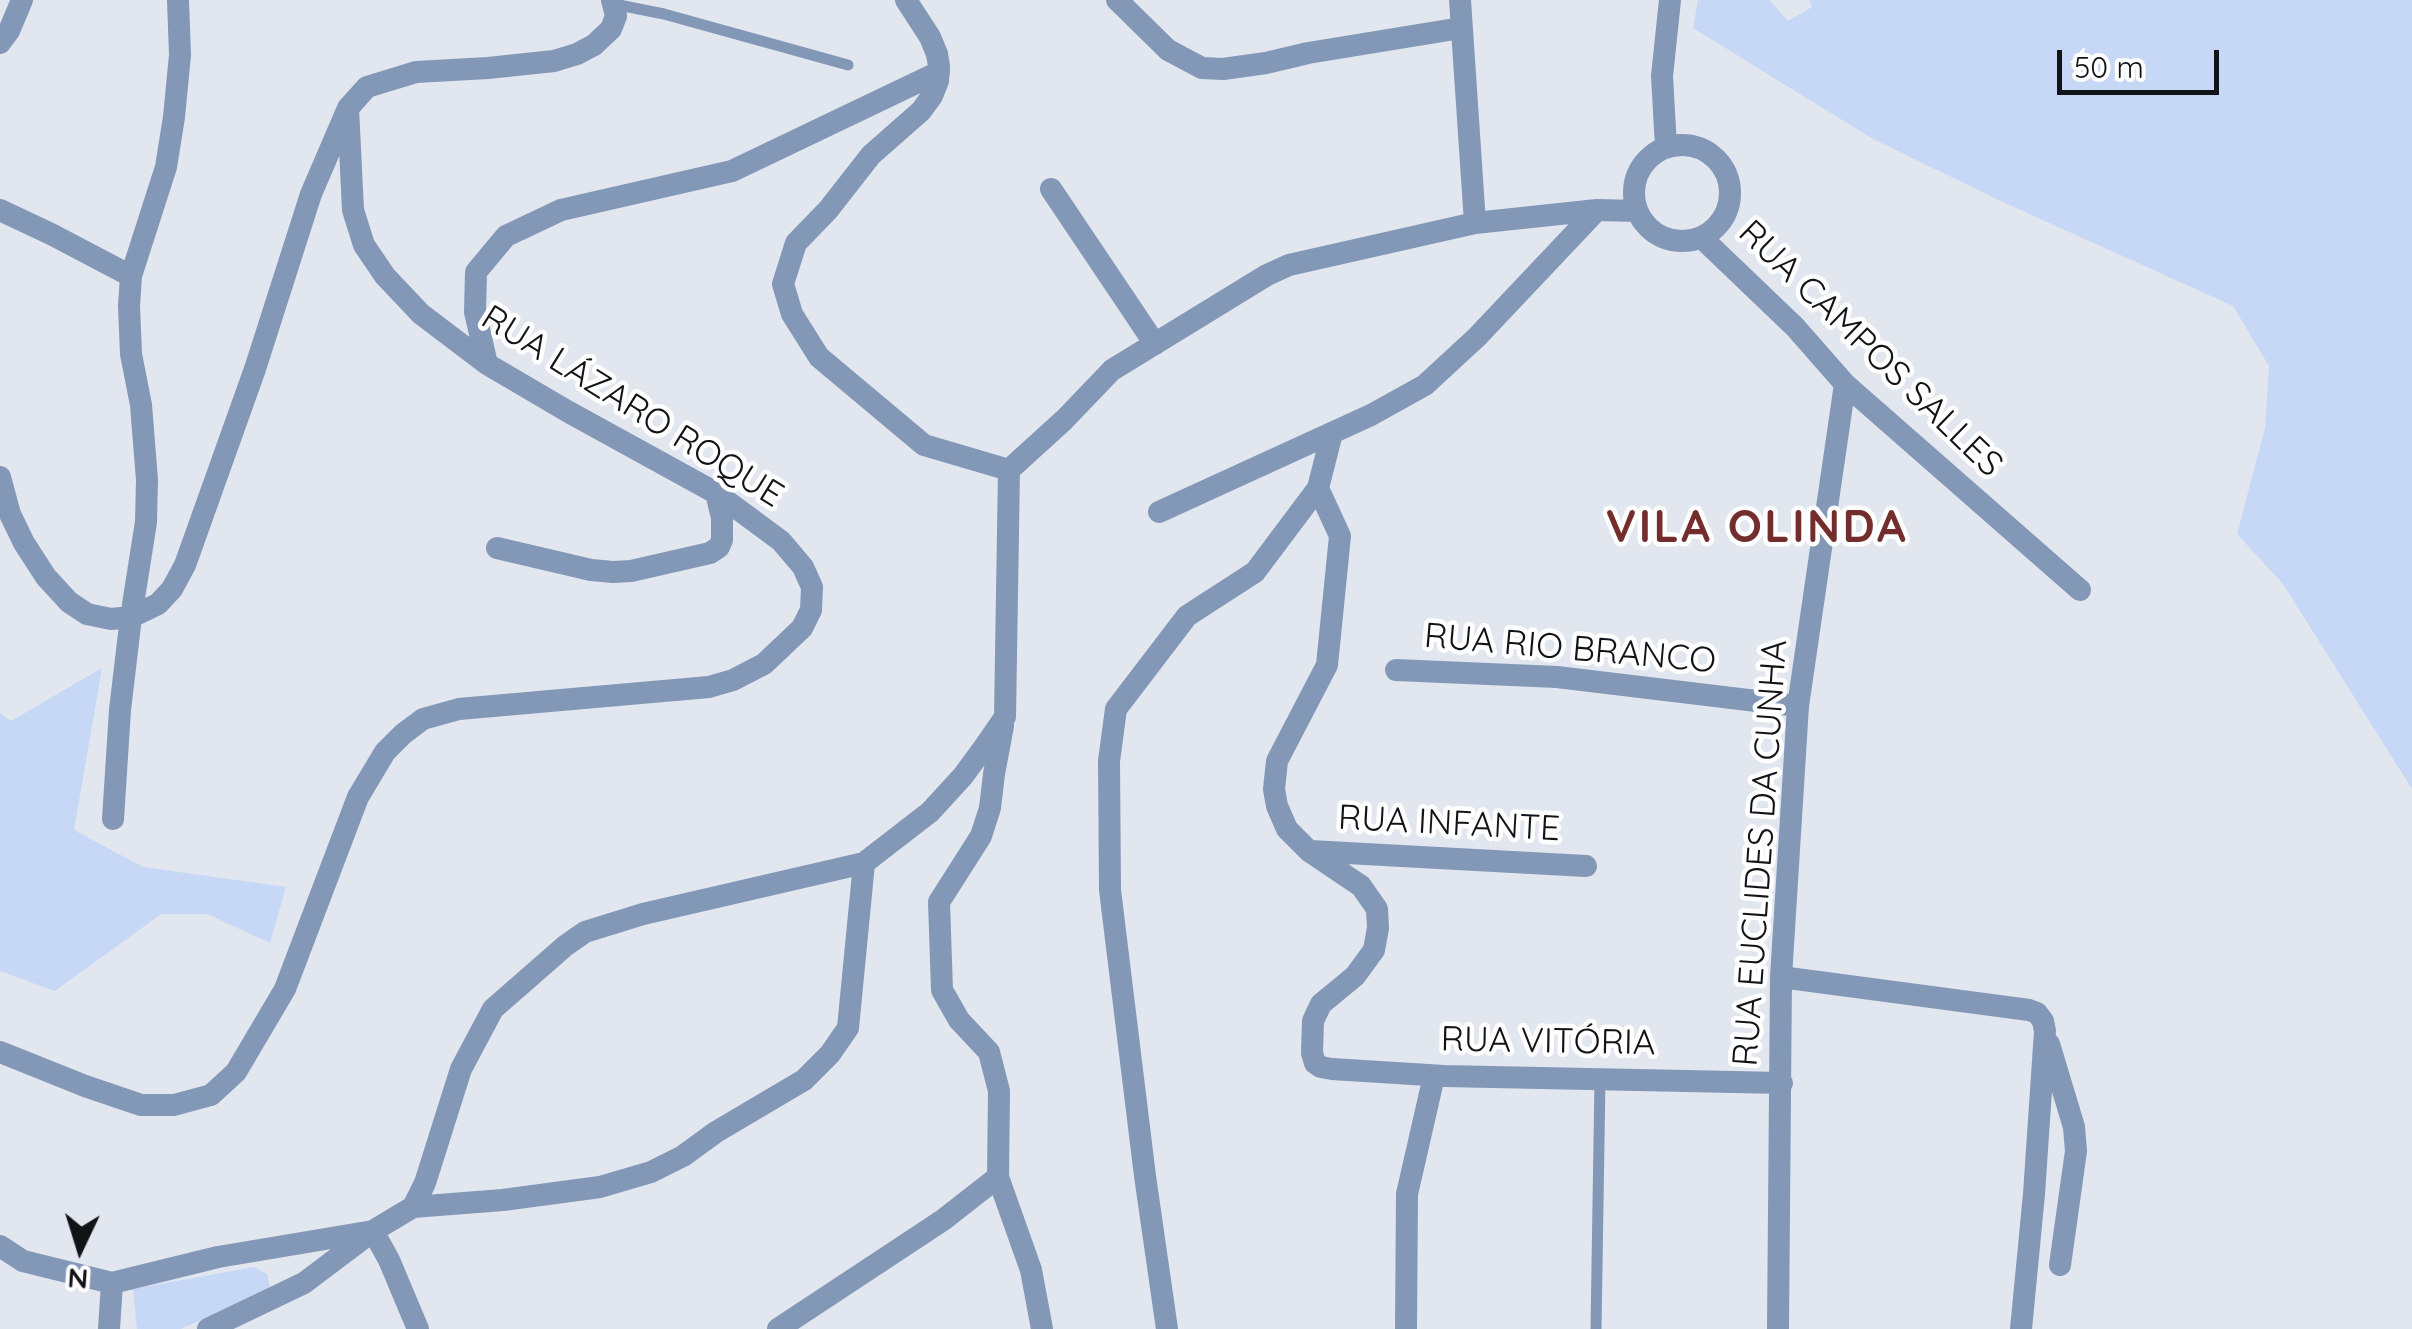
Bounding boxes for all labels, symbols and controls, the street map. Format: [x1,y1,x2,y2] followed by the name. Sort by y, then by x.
[2062,30,2224,92] scale bar
[2074,48,2144,86] text: 50 m
[1729,212,2011,486] street label: RUA CAMPOS SALLES
[473,297,791,517] street label: RUA LÁZARO ROQUE
[1606,501,1908,555] district label: VILA OLINDA
[1422,615,1718,683] street label: RUA RIO BRANCO
[1725,638,1797,1068] street label: RUA EUCLIDES DA CUNHA
[1337,797,1561,851] street label: RUA INFANTE
[1440,1019,1656,1065] street label: RUA VITÓRIA
[30,1199,130,1299] north arrow
[66,1261,89,1298] text: N

